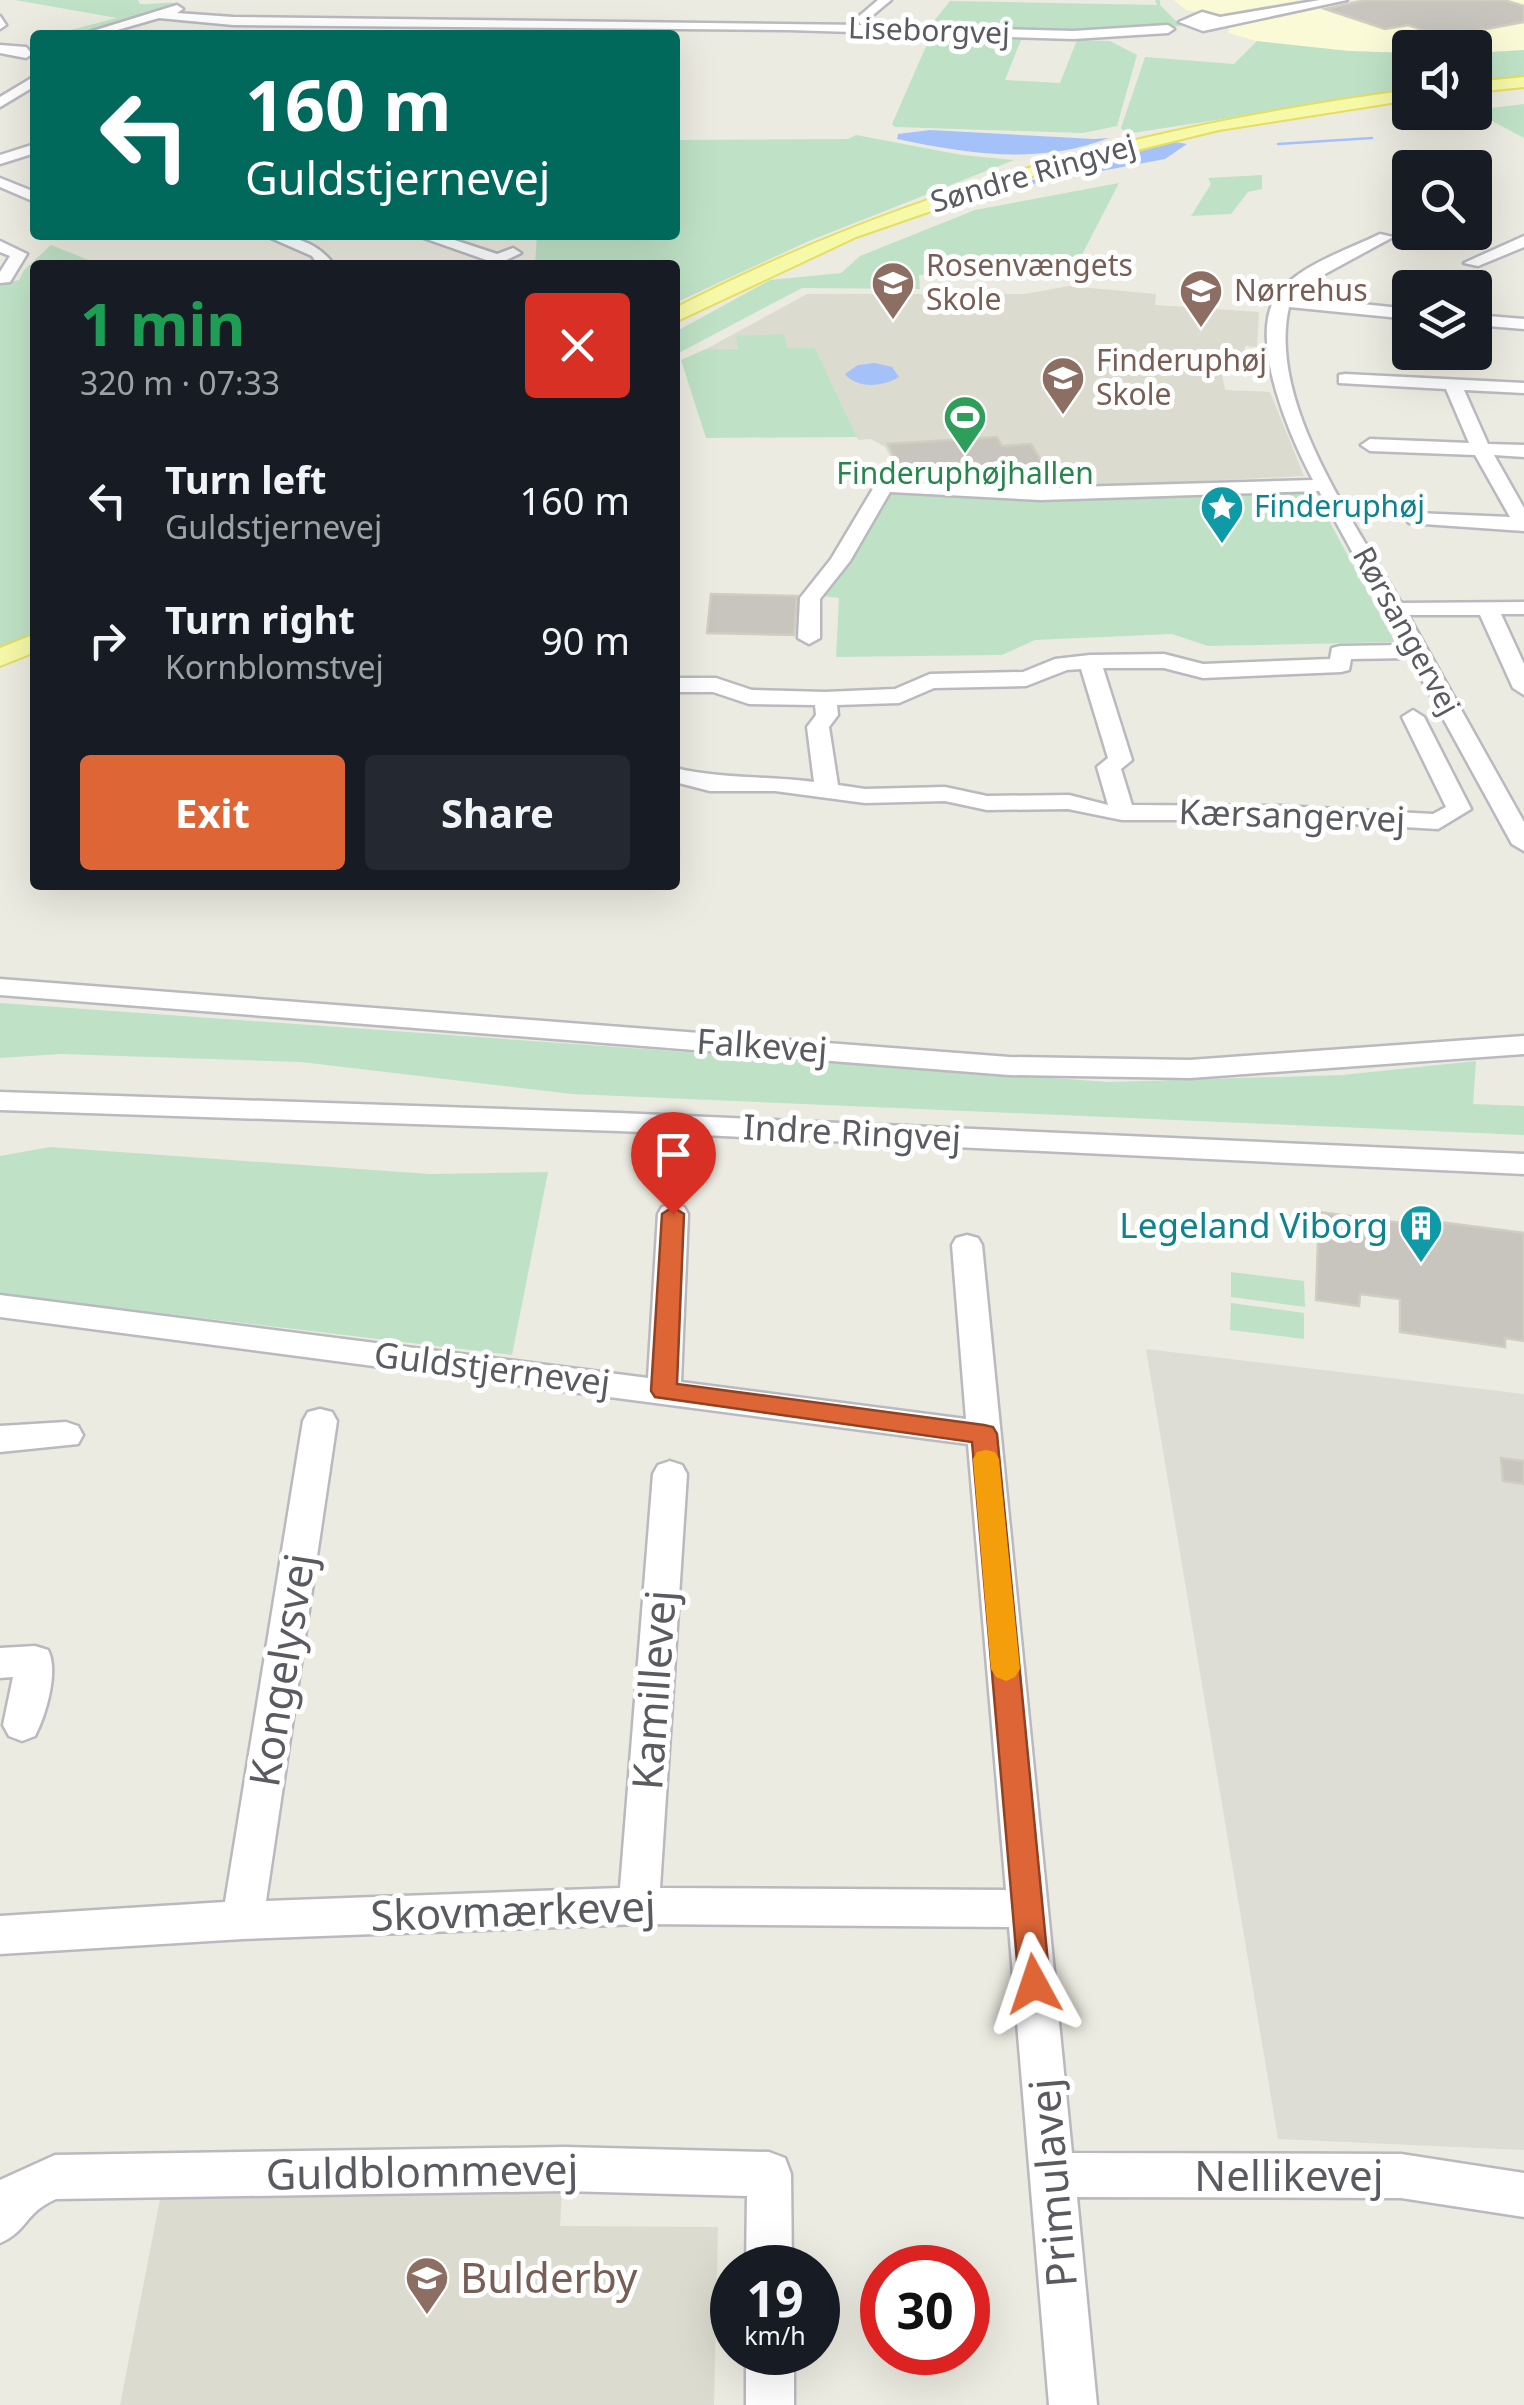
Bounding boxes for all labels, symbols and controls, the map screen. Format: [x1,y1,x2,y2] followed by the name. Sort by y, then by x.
[847,6,1011,53] street label: Liseborgvej
[1392,30,1492,370] map controls
[1392,30,1492,130] button: sound
[245,56,452,152] text: 160 m
[80,70,210,200] icon: left
[925,124,1140,221] street label: Søndre Ringvej
[245,147,550,208] text: Guldstjernevej
[1392,150,1492,250] button: search
[926,244,1133,319] place label: Rosenvængets Skole
[870,260,916,321] school or university icon: Rosenvængets Skole
[1178,268,1224,329] school or university icon: Nørrehus
[1234,269,1368,310] place label: Nørrehus
[1392,270,1492,370] button: layers
[80,282,245,364] text: 1 min
[525,293,630,398] button: close
[1096,339,1267,414] place label: Finderuphøj Skole
[1040,355,1086,416] school or university icon: Finderuphøj Skole
[80,361,280,404] text: 320 m · 07:33
[942,394,988,455] sports icon: Finderuphøjhallen
[836,452,1094,493] place label: Finderuphøjhallen
[165,453,327,505] text: Turn left
[80,473,135,528] icon: left
[519,474,630,526] text: 160 m
[1199,484,1245,545] place icon: Finderuphøj
[1254,485,1425,526] place label: Finderuphøj
[165,505,382,548] text: Guldstjernevej
[1344,539,1470,722] street label: Rørsangervej
[165,593,355,645] text: Turn right
[80,613,135,668] icon: right
[541,614,630,666] text: 90 m
[165,645,384,688] text: Kornblomstvej
[80,755,345,870] button: Exit
[365,755,630,870] button: Share
[1178,787,1406,842] street label: Kærsangervej
[695,1016,829,1073] street label: Falkevej
[742,1102,962,1161] street label: Indre Ringvej
[631,1112,716,1215] pin
[646,1127,701,1182] icon: arrive
[1119,1201,1388,1248] place label: Legeland Viborg
[1398,1203,1444,1264] building icon: Legeland Viborg
[371,1330,613,1405] street label: Guldstjernevej
[234,1549,327,1790] street label: Kongelysvej
[617,1588,688,1792] street label: Kamillevej
[369,1876,657,1943] street label: Skovmærkevej
[982,1932,1086,2036] position arrow
[1014,2077,1089,2290] street label: Primulavej
[265,2139,579,2202] street label: Guldblommevej
[1194,2146,1384,2203] street label: Nellikevej
[860,2245,990,2375] speed limit sign: 30
[460,2248,638,2305] place label: Bulderby
[404,2255,450,2316] school or university icon: Bulderby
[746,2264,804,2332] text: 19
[744,2318,806,2352] text: km/h

